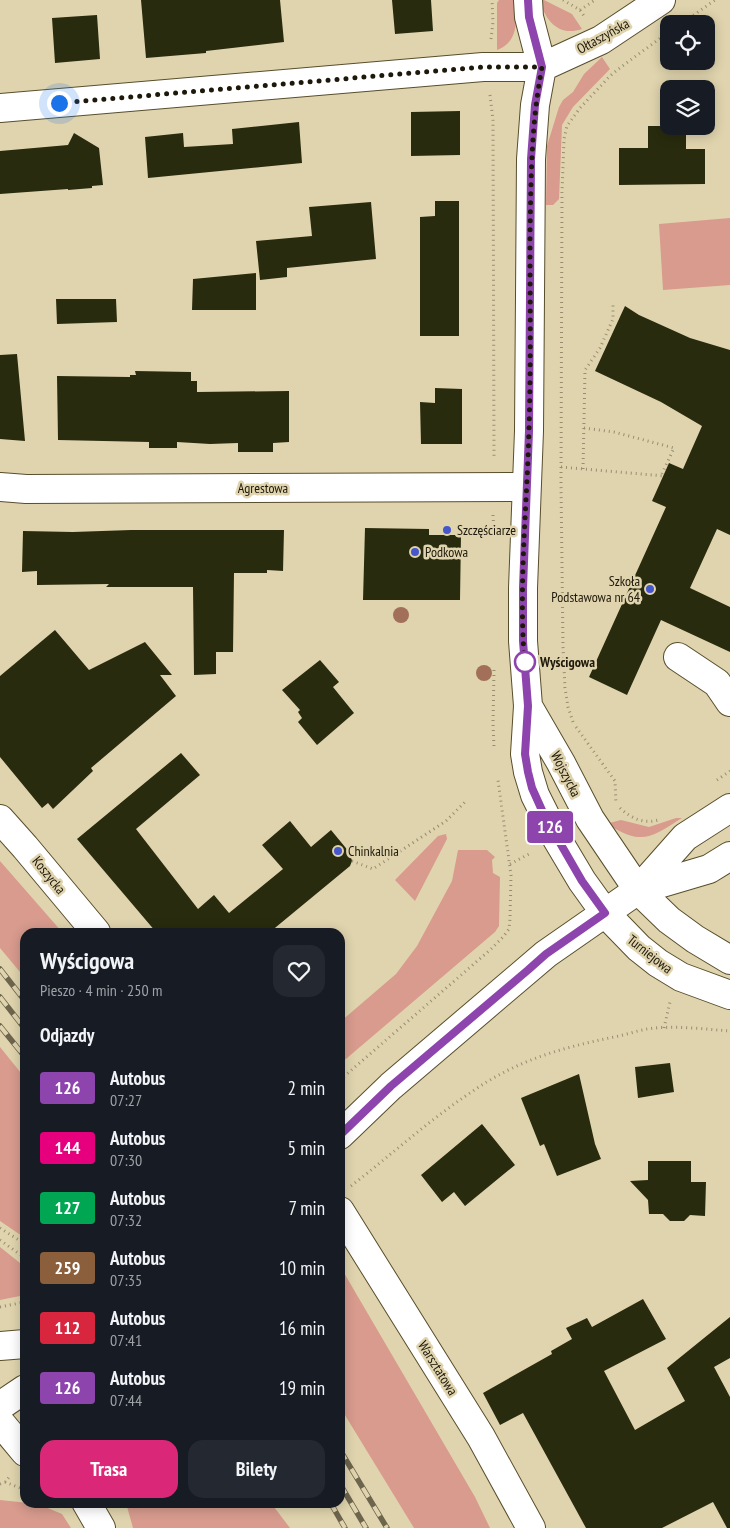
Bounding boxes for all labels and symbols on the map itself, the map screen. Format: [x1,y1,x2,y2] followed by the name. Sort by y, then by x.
[574,14,632,58] street label: Ołtaszyńska
[47,91,72,116] your location
[238,479,288,497] street label: Agrestowa
[457,521,516,539] place label: Szczęściarze
[441,524,453,536] marker: Szczęściarze
[425,543,468,561] place label: Podkowa
[409,546,421,558] marker: Podkowa
[551,572,641,606] place label: Szkoła Podstawowa nr 64
[644,583,656,595] marker: Szkoła Podstawowa nr 64
[514,651,536,673] marker: Wyścigowa
[539,653,595,671] place label: Wyścigowa
[547,748,585,800] street label: Wojszycka
[521,811,579,843] line badge: 126
[348,842,399,860] place label: Chinkalnia
[332,845,344,857] marker: Chinkalnia
[28,852,70,898] street label: Koszycka
[624,931,676,977] street label: Turniejowa
[414,1337,462,1399] street label: Warsztatowa

